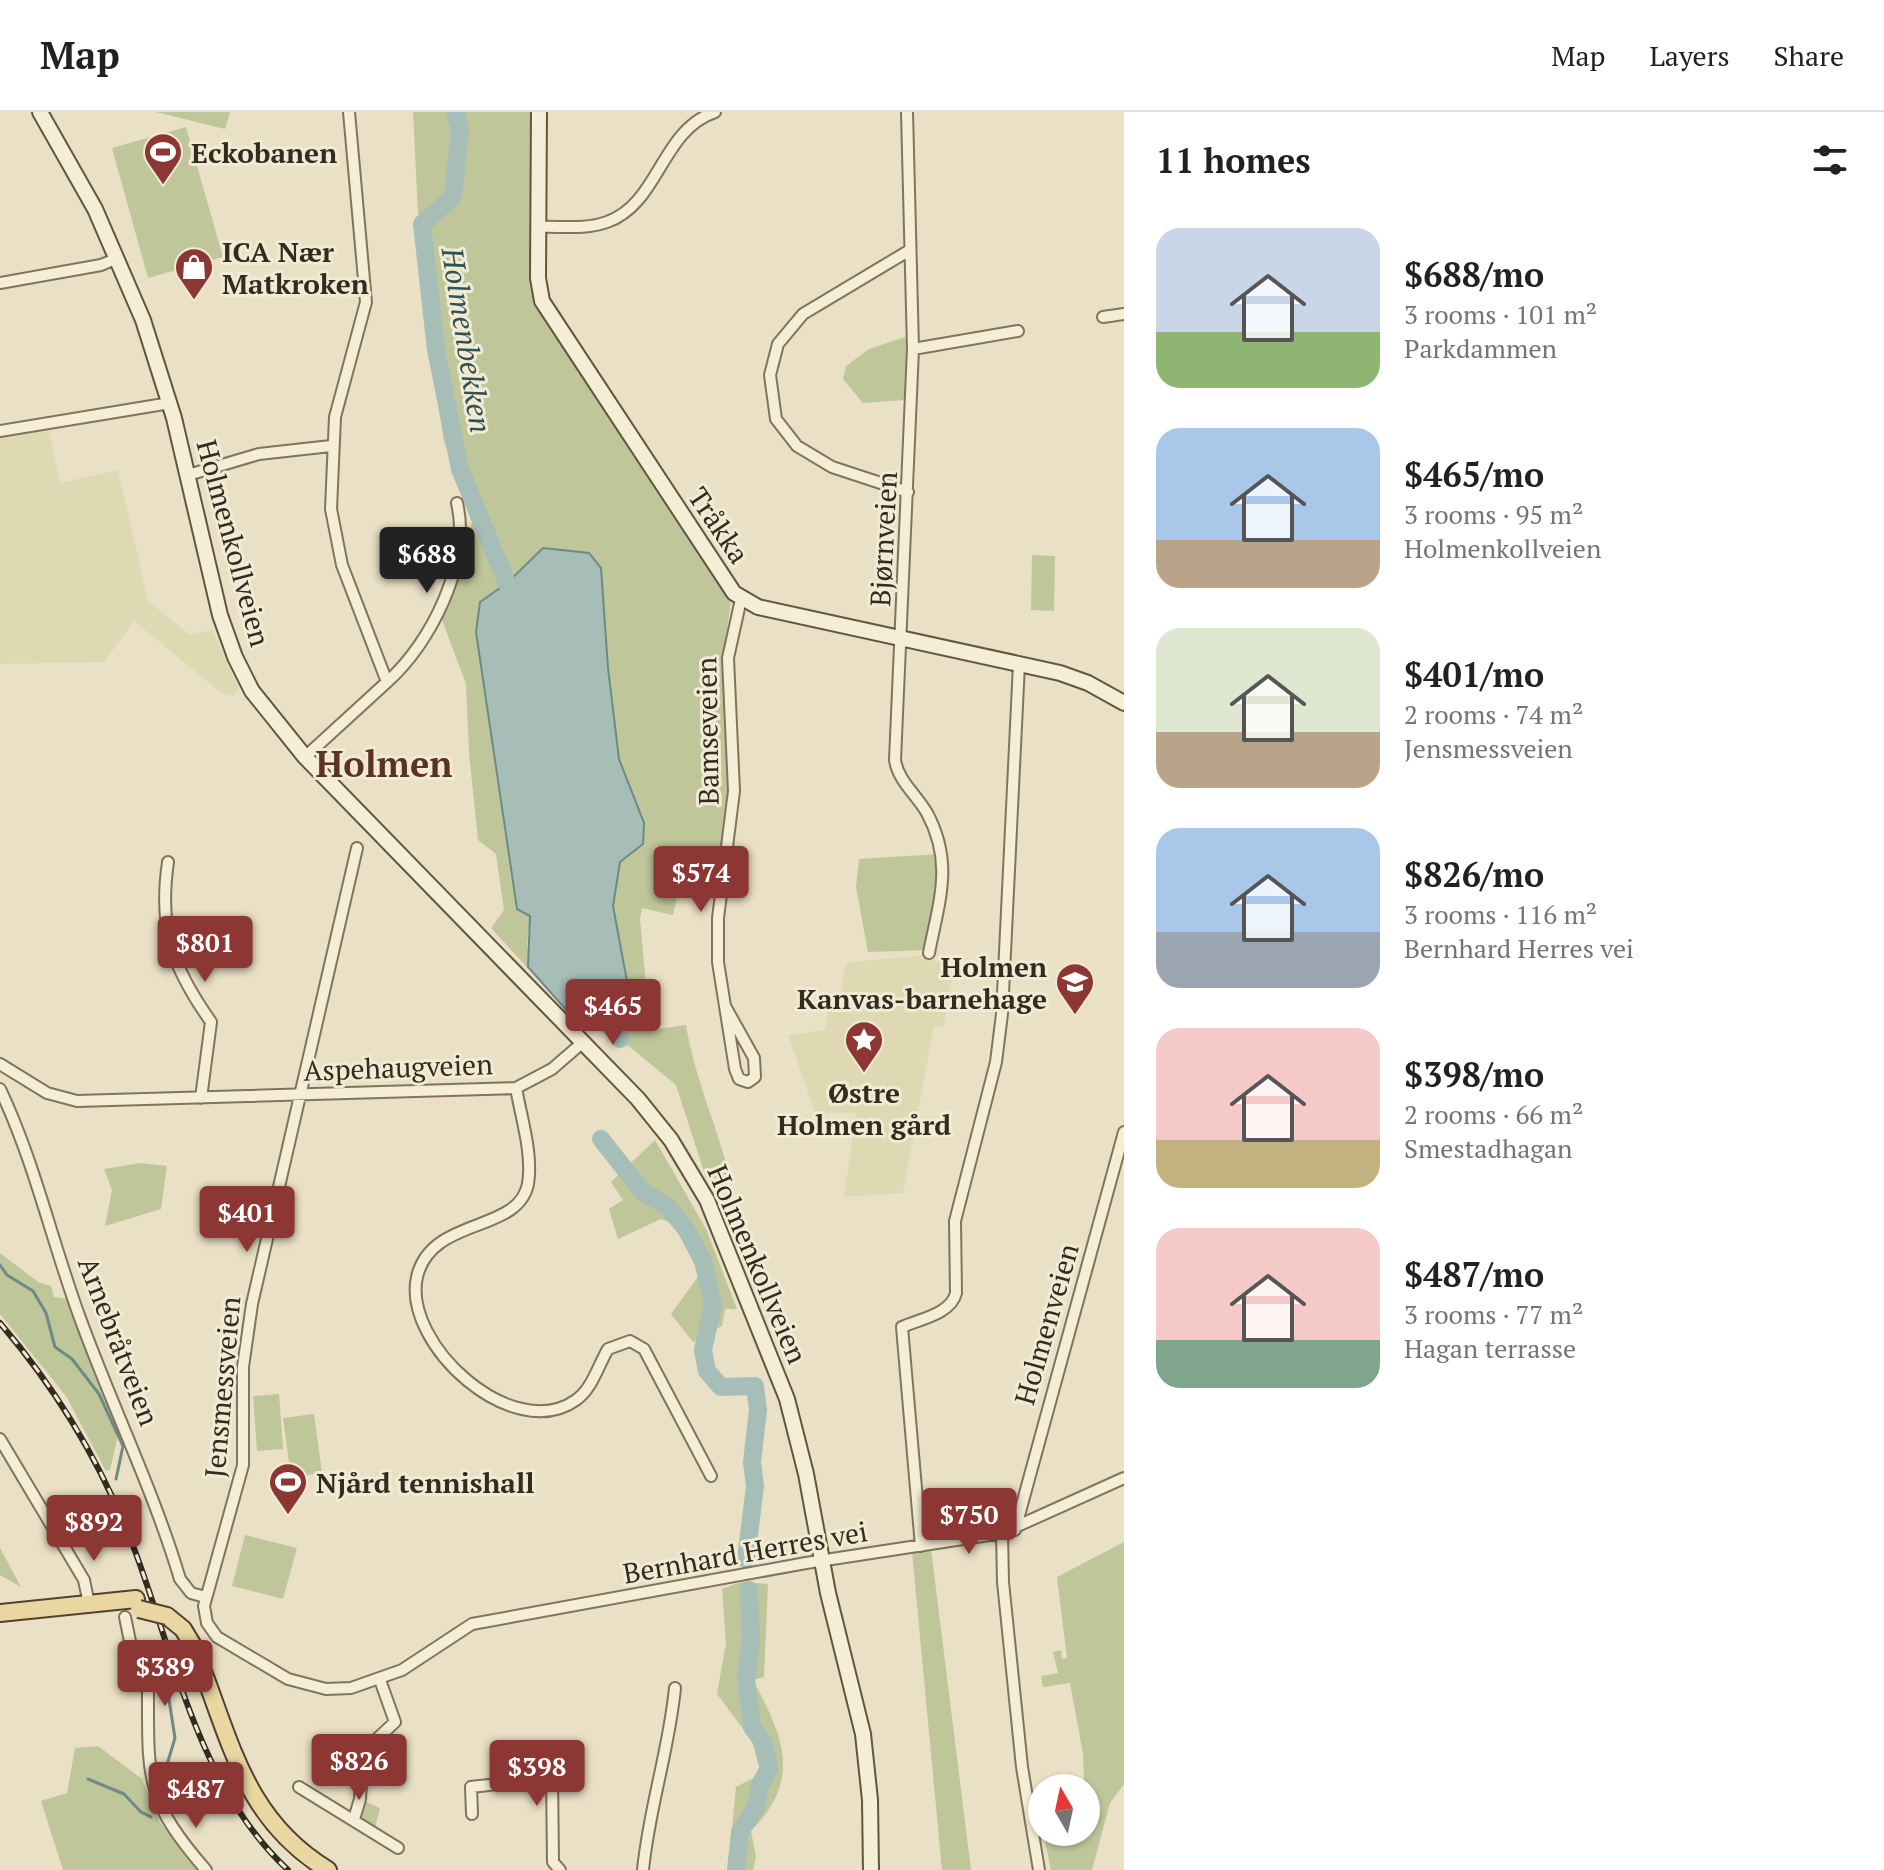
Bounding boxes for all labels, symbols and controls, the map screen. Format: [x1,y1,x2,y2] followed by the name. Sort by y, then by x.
[40,30,120,80] text: Map
[1551,37,1605,74] text: Map
[1649,37,1730,74] text: Layers
[1774,37,1844,74] text: Share
[142,131,184,186] sports icon: Eckobanen
[191,134,337,171] place label: Eckobanen
[1156,138,1311,183] text: 11 homes
[1808,138,1852,182] icon: filters
[222,233,369,302] place label: ICA Nær Matkroken
[432,243,501,436] water label: Holmenbekken
[173,246,215,301] shop icon: ICA Nær Matkroken
[1404,252,1544,297] text: $688/mo
[1220,260,1316,356] icon: home
[1404,297,1597,331] text: 3 rooms · 101 m²
[1404,331,1557,365] text: Parkdammen
[189,436,279,651] street label: Holmenkollveien
[1404,452,1544,497] text: $465/mo
[1220,460,1316,556] icon: home
[861,470,905,607] street label: Bjørnveien
[680,480,758,570] street label: Tråkka
[1404,497,1583,531] text: 3 rooms · 95 m²
[380,527,474,595] pin: $688
[1404,531,1601,565] text: Holmenkollveien
[398,536,456,570] text: $688
[1404,652,1544,697] text: $401/mo
[687,656,727,805] street label: Bamseveien
[1220,660,1316,756] icon: home
[1404,697,1583,731] text: 2 rooms · 74 m²
[1404,731,1573,765] text: Jensmessveien
[316,740,452,787] district label: Holmen
[654,846,748,914] pin: $574
[1404,852,1544,897] text: $826/mo
[672,855,730,889] text: $574
[1220,860,1316,956] icon: home
[1404,897,1597,931] text: 3 rooms · 116 m²
[158,916,252,984] pin: $801
[176,925,234,959] text: $801
[1404,931,1634,965] text: Bernhard Herres vei
[797,948,1047,1017] place label: Holmen Kanvas-barnehage
[1054,961,1096,1016] school or university icon: Holmen Kanvas-barnehage
[566,979,660,1047] pin: $465
[584,988,642,1022] text: $465
[843,1019,885,1074] place icon: Østre Holmen gård
[303,1045,494,1089] street label: Aspehaugveien
[1404,1052,1544,1097] text: $398/mo
[1220,1060,1316,1156] icon: home
[777,1074,951,1143] place label: Østre Holmen gård
[1404,1097,1583,1131] text: 2 rooms · 66 m²
[1404,1131,1573,1165] text: Smestadhagan
[699,1159,817,1369] street label: Holmenkollveien
[200,1186,294,1254] pin: $401
[218,1195,276,1229] text: $401
[1005,1239,1087,1409] street label: Holmenveien
[70,1251,168,1431] street label: Arnebråtveien
[1404,1252,1544,1297] text: $487/mo
[1220,1260,1316,1356] icon: home
[196,1294,248,1479] street label: Jensmessveien
[1404,1297,1583,1331] text: 3 rooms · 77 m²
[1404,1331,1576,1365] text: Hagan terrasse
[267,1461,309,1516] sports icon: Njård tennishall
[316,1464,535,1501] place label: Njård tennishall
[922,1488,1016,1556] pin: $750
[47,1495,141,1563] pin: $892
[940,1497,998,1531] text: $750
[65,1504,123,1538] text: $892
[620,1512,870,1592] street label: Bernhard Herres vei
[118,1640,212,1708] pin: $389
[136,1649,194,1683] text: $389
[312,1734,406,1802] pin: $826
[490,1740,584,1808] pin: $398
[330,1743,388,1777] text: $826
[508,1749,566,1783] text: $398
[149,1762,243,1830] pin: $487
[167,1771,225,1805] text: $487
[1028,1774,1100,1846] north arrow
[1028,1774,1100,1846] map controls

